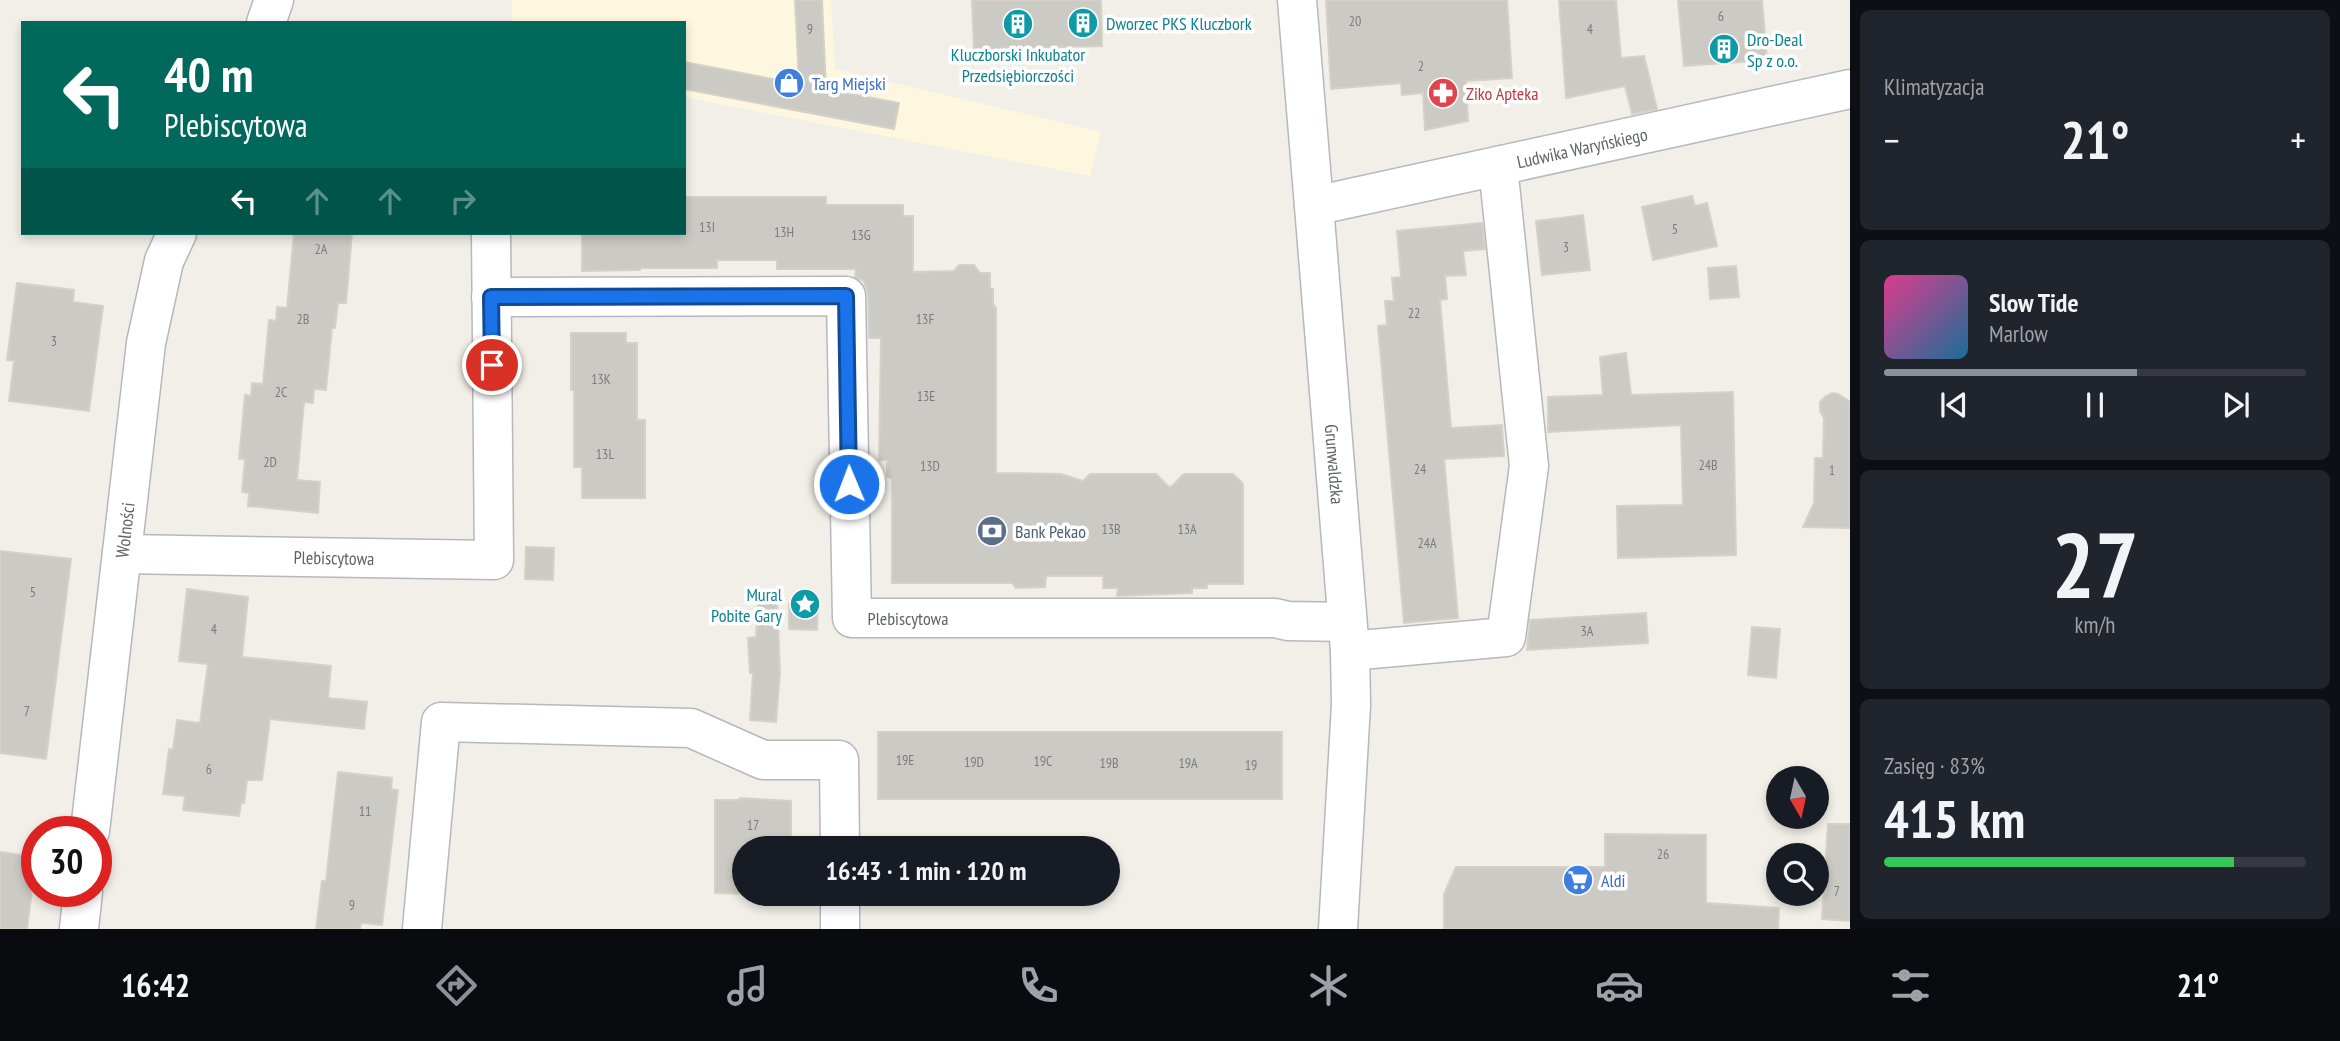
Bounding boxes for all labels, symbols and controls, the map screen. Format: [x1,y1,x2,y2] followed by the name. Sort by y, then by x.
[1066,6,1100,40] building icon: Dworzec PKS Kluczbork
[1001,7,1035,41] building icon: Kluczborski Inkubator Przedsiębiorczości
[1718,7,1724,25] house number: 6
[1106,12,1252,35] place label: Dworzec PKS Kluczbork
[1349,12,1361,30] house number: 20
[807,20,813,38] house number: 9
[1587,20,1594,38] house number: 4
[1747,28,1803,72] place label: Dro-Deal Sp z o.o.
[1707,32,1741,66] building icon: Dro-Deal Sp z o.o.
[164,42,253,106] text: 40 m
[951,43,1085,87] place label: Kluczborski Inkubator Przedsiębiorczości
[49,49,140,140] icon: left
[1418,57,1424,75] house number: 2
[772,66,806,100] shop icon: Targ Miejski
[812,72,886,95] place label: Targ Miejski
[1884,72,1984,101] text: Klimatyzacja
[1426,76,1460,110] pharmacy icon: Ziko Apteka
[1466,82,1539,105] place label: Ziko Apteka
[164,104,308,146] text: Plebiscytowa
[2061,106,2129,173] text: 21°
[1884,115,1900,164] text: −
[2290,115,2306,164] text: +
[1514,122,1650,173] street label: Ludwika Waryńskiego
[225,182,263,220] icon: left
[298,182,336,220] icon: ahead
[371,182,409,220] icon: ahead
[444,182,482,220] icon: right
[699,218,715,236] house number: 13I
[1672,220,1678,238] house number: 5
[774,223,794,241] house number: 13H
[851,226,871,244] house number: 13G
[1563,238,1569,256] house number: 3
[315,240,328,258] house number: 2A
[1989,286,2079,319] text: Slow Tide
[1408,304,1420,322] house number: 22
[297,310,309,328] house number: 2B
[916,310,934,328] house number: 13F
[1989,319,2048,348] text: Marlow
[51,332,57,350] house number: 3
[462,335,522,395] pin
[473,346,511,384] icon: arrive
[591,370,611,388] house number: 13K
[275,383,288,401] house number: 2C
[1935,386,1973,424] icon: previous
[2076,386,2114,424] icon: pause
[2217,386,2255,424] icon: next
[917,387,935,405] house number: 13E
[1320,423,1350,505] street label: Grunwaldzka
[596,445,614,463] house number: 13L
[812,447,886,521] position arrow
[263,453,277,471] house number: 2D
[1698,456,1718,474] house number: 24B
[920,457,940,475] house number: 13D
[1414,460,1427,478] house number: 24
[1829,461,1835,479] house number: 1
[110,501,139,559] street label: Wolności
[2052,505,2139,623] text: 27
[975,514,1009,548] bank icon: Bank Pekao
[1015,520,1086,543] place label: Bank Pekao
[1101,520,1121,538] house number: 13B
[1177,520,1197,538] house number: 13A
[1417,534,1437,552] house number: 24A
[293,545,375,570] street label: Plebiscytowa
[30,583,36,601] house number: 5
[711,583,783,627] place label: Mural Pobite Gary
[788,587,822,621] place icon: Mural Pobite Gary
[868,607,948,630] street label: Plebiscytowa
[2075,610,2115,639] text: km/h
[211,620,218,638] house number: 4
[1581,622,1594,640] house number: 3A
[24,702,30,720] house number: 7
[896,751,914,769] house number: 19E
[1884,751,1985,780] text: Zasięg · 83%
[1033,752,1053,770] house number: 19C
[964,753,984,771] house number: 19D
[1099,754,1119,772] house number: 19B
[1178,754,1198,772] house number: 19A
[1245,756,1257,774] house number: 19
[206,760,212,778] house number: 6
[1766,766,1829,830] north arrow
[1766,766,1829,906] map controls
[1884,785,2025,852] text: 415 km
[359,802,371,820] house number: 11
[21,816,112,907] speed limit sign: 30
[747,816,759,834] house number: 17
[1766,843,1829,906] button: search
[1657,845,1669,863] house number: 26
[826,854,1026,887] text: 16:43 · 1 min · 120 m
[1561,863,1595,897] supermarket icon: Aldi
[1601,869,1625,892] place label: Aldi
[1834,882,1840,900] house number: 7
[349,896,355,914] house number: 9
[432,961,481,1010] icon: directions
[723,961,772,1010] icon: music
[1014,961,1063,1010] icon: phone
[1304,961,1353,1010] icon: climate
[1595,961,1644,1010] icon: car
[1886,961,1935,1010] icon: filters
[121,964,190,1006] text: 16:42
[2177,964,2219,1006] text: 21°

